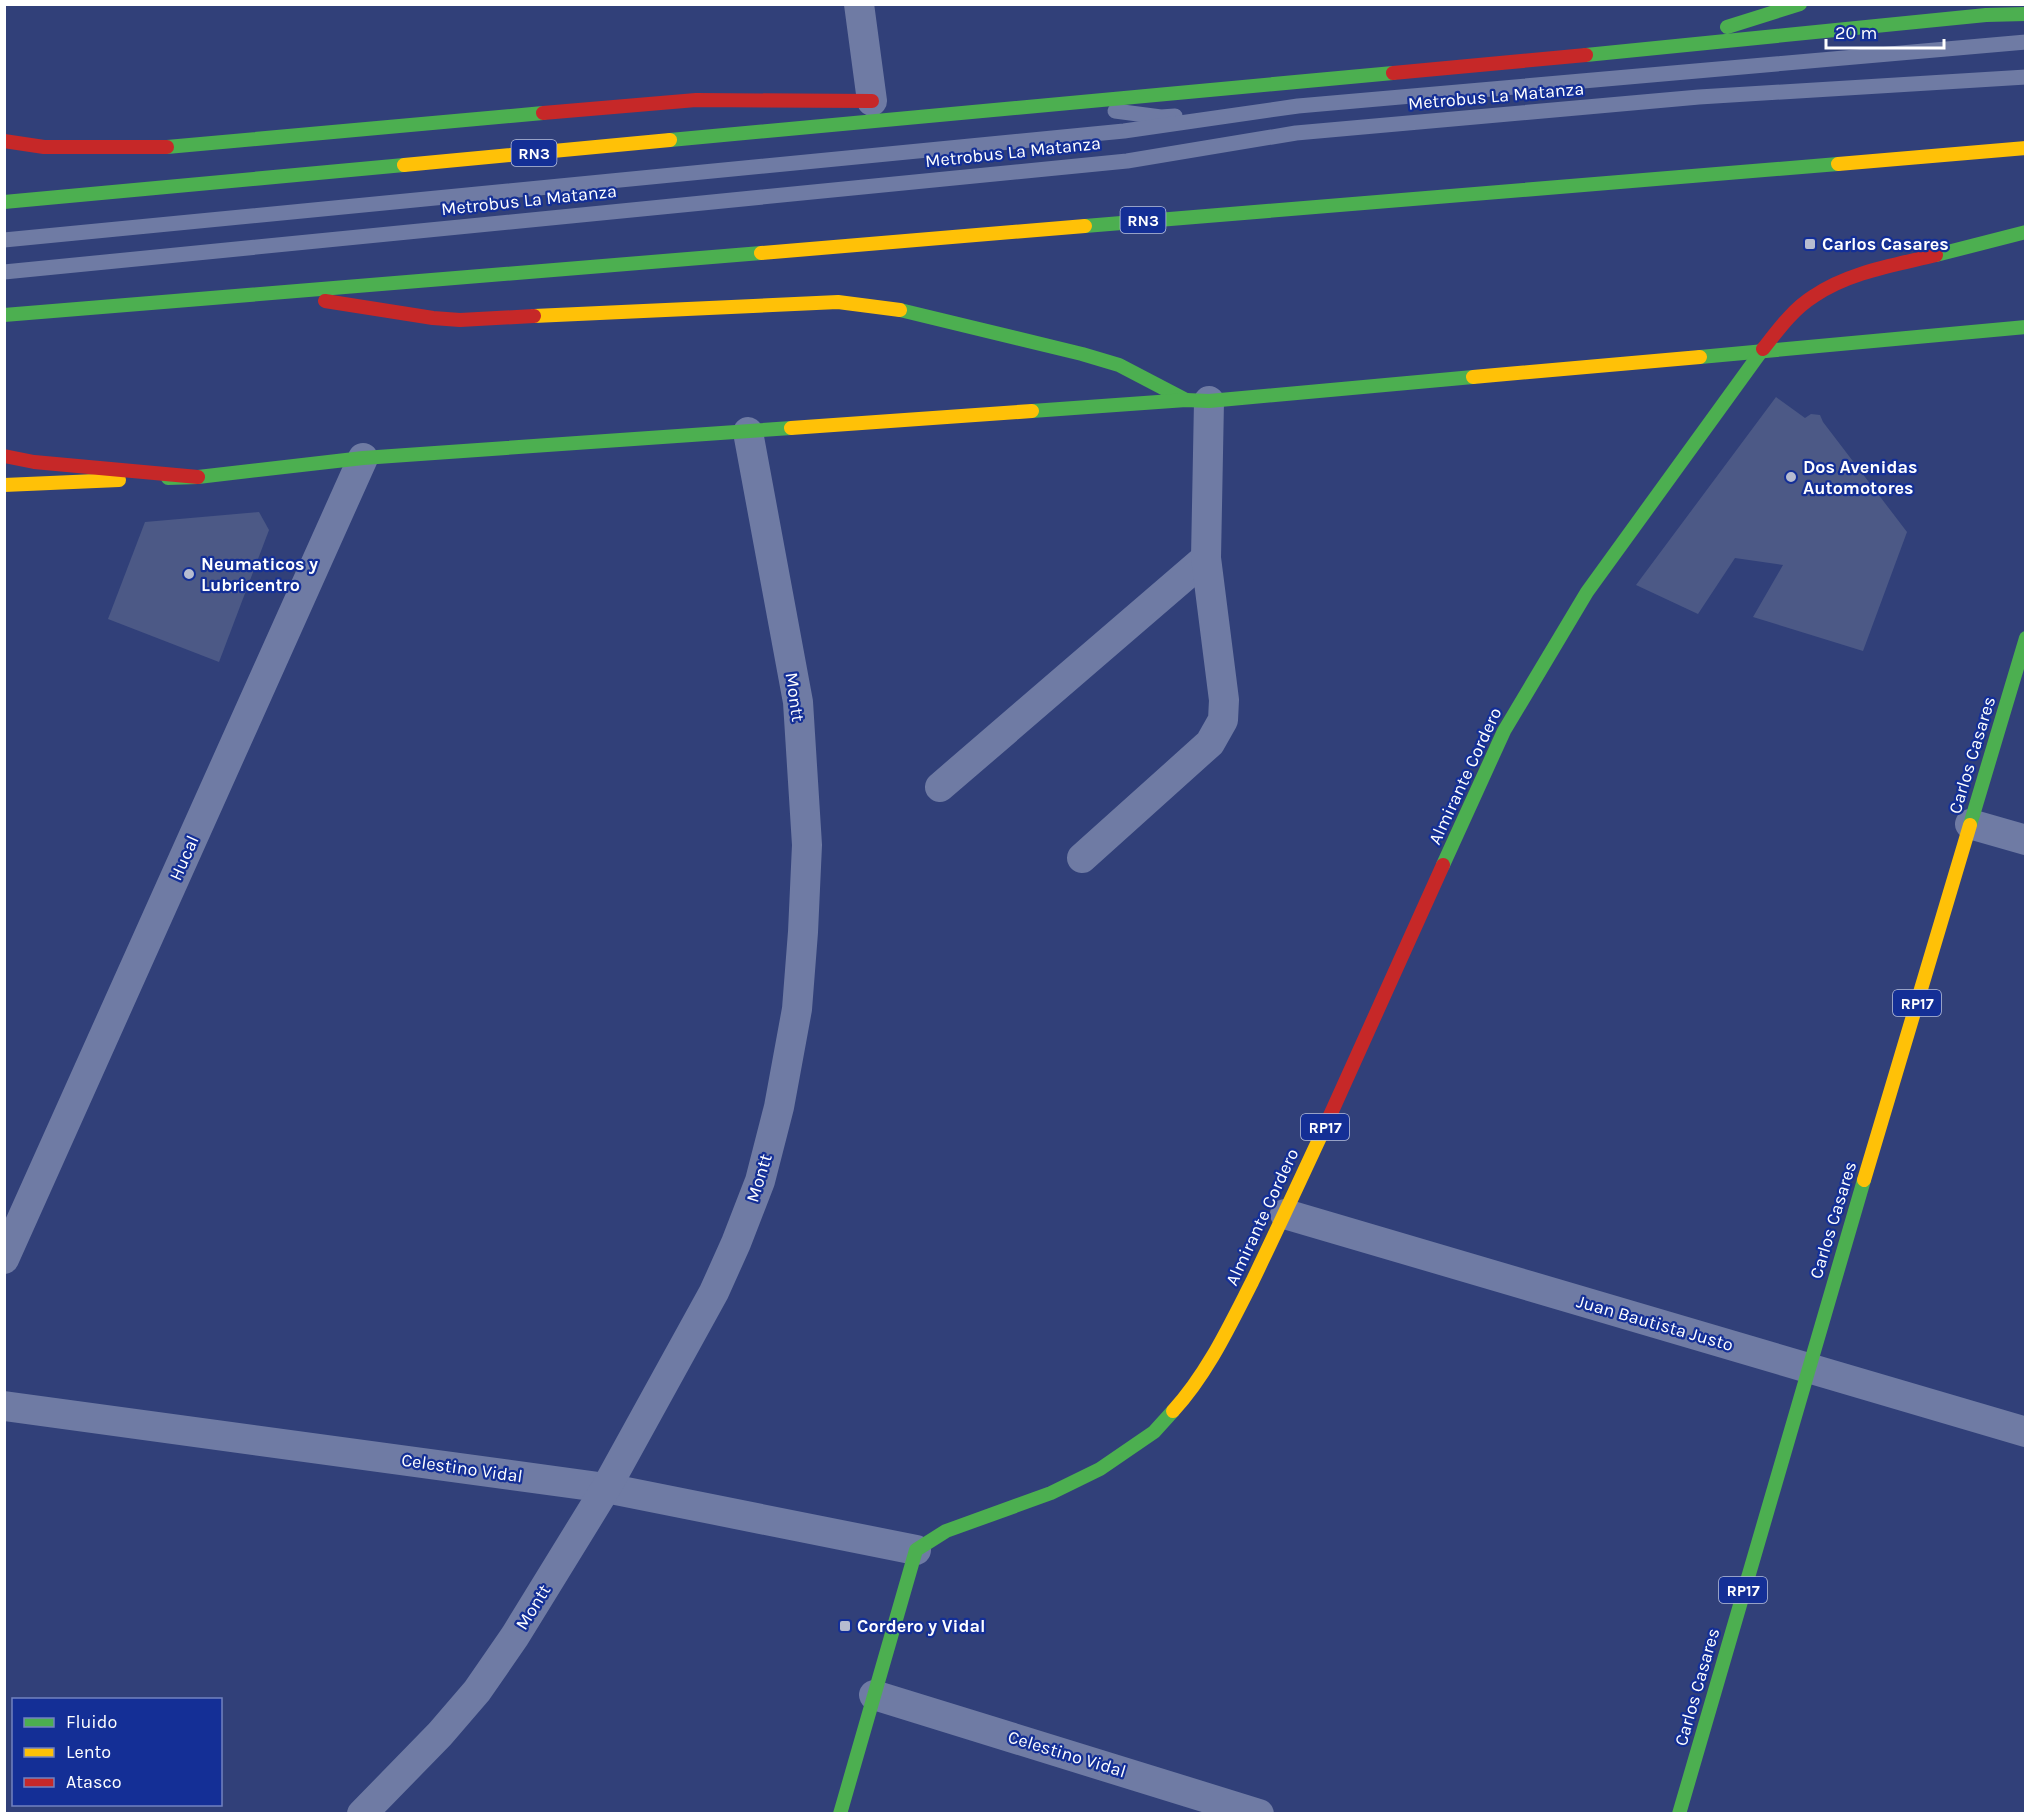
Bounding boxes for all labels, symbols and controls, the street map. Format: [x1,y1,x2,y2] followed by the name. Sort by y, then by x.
[1826,12,1944,50] scale bar
[1835,22,1877,44] text: 20 m
[1407,77,1585,115] street label: Metrobus La Matanza
[924,132,1102,172] street label: Metrobus La Matanza
[512,140,556,166] road number: RN3
[440,180,618,220] street label: Metrobus La Matanza
[1120,207,1166,233] road number: RN3
[1822,233,1949,255] place label: Carlos Casares
[1803,237,1817,251] marker: Carlos Casares
[1803,456,1918,499] place label: Dos Avenidas Automotores
[1784,470,1798,484] marker: Dos Avenidas Automotores
[201,553,318,596] place label: Neumaticos y Lubricentro
[182,567,196,581] marker: Neumaticos y Lubricentro
[781,671,809,723] street label: Montt
[1944,694,2000,816] street label: Carlos Casares
[1424,704,1506,848] street label: Almirante Cordero
[164,832,204,884] street label: Hucal
[1893,990,1941,1016] road number: RP17
[1301,1114,1349,1140] road number: RP17
[1221,1145,1303,1289] street label: Almirante Cordero
[741,1151,777,1205] street label: Montt
[1805,1159,1861,1281] street label: Carlos Casares
[1574,1290,1736,1356] street label: Juan Bautista Justo
[400,1449,524,1487] street label: Celestino Vidal
[1719,1577,1767,1603] road number: RP17
[511,1580,556,1634] street label: Montt
[857,1615,986,1637] place label: Cordero y Vidal
[838,1619,852,1633] marker: Cordero y Vidal
[1670,1626,1724,1748] street label: Carlos Casares
[12,1698,222,1806] legend
[66,1711,117,1733] text: Fluido
[1005,1726,1129,1782] street label: Celestino Vidal
[66,1741,111,1763] text: Lento
[66,1771,122,1793] text: Atasco

